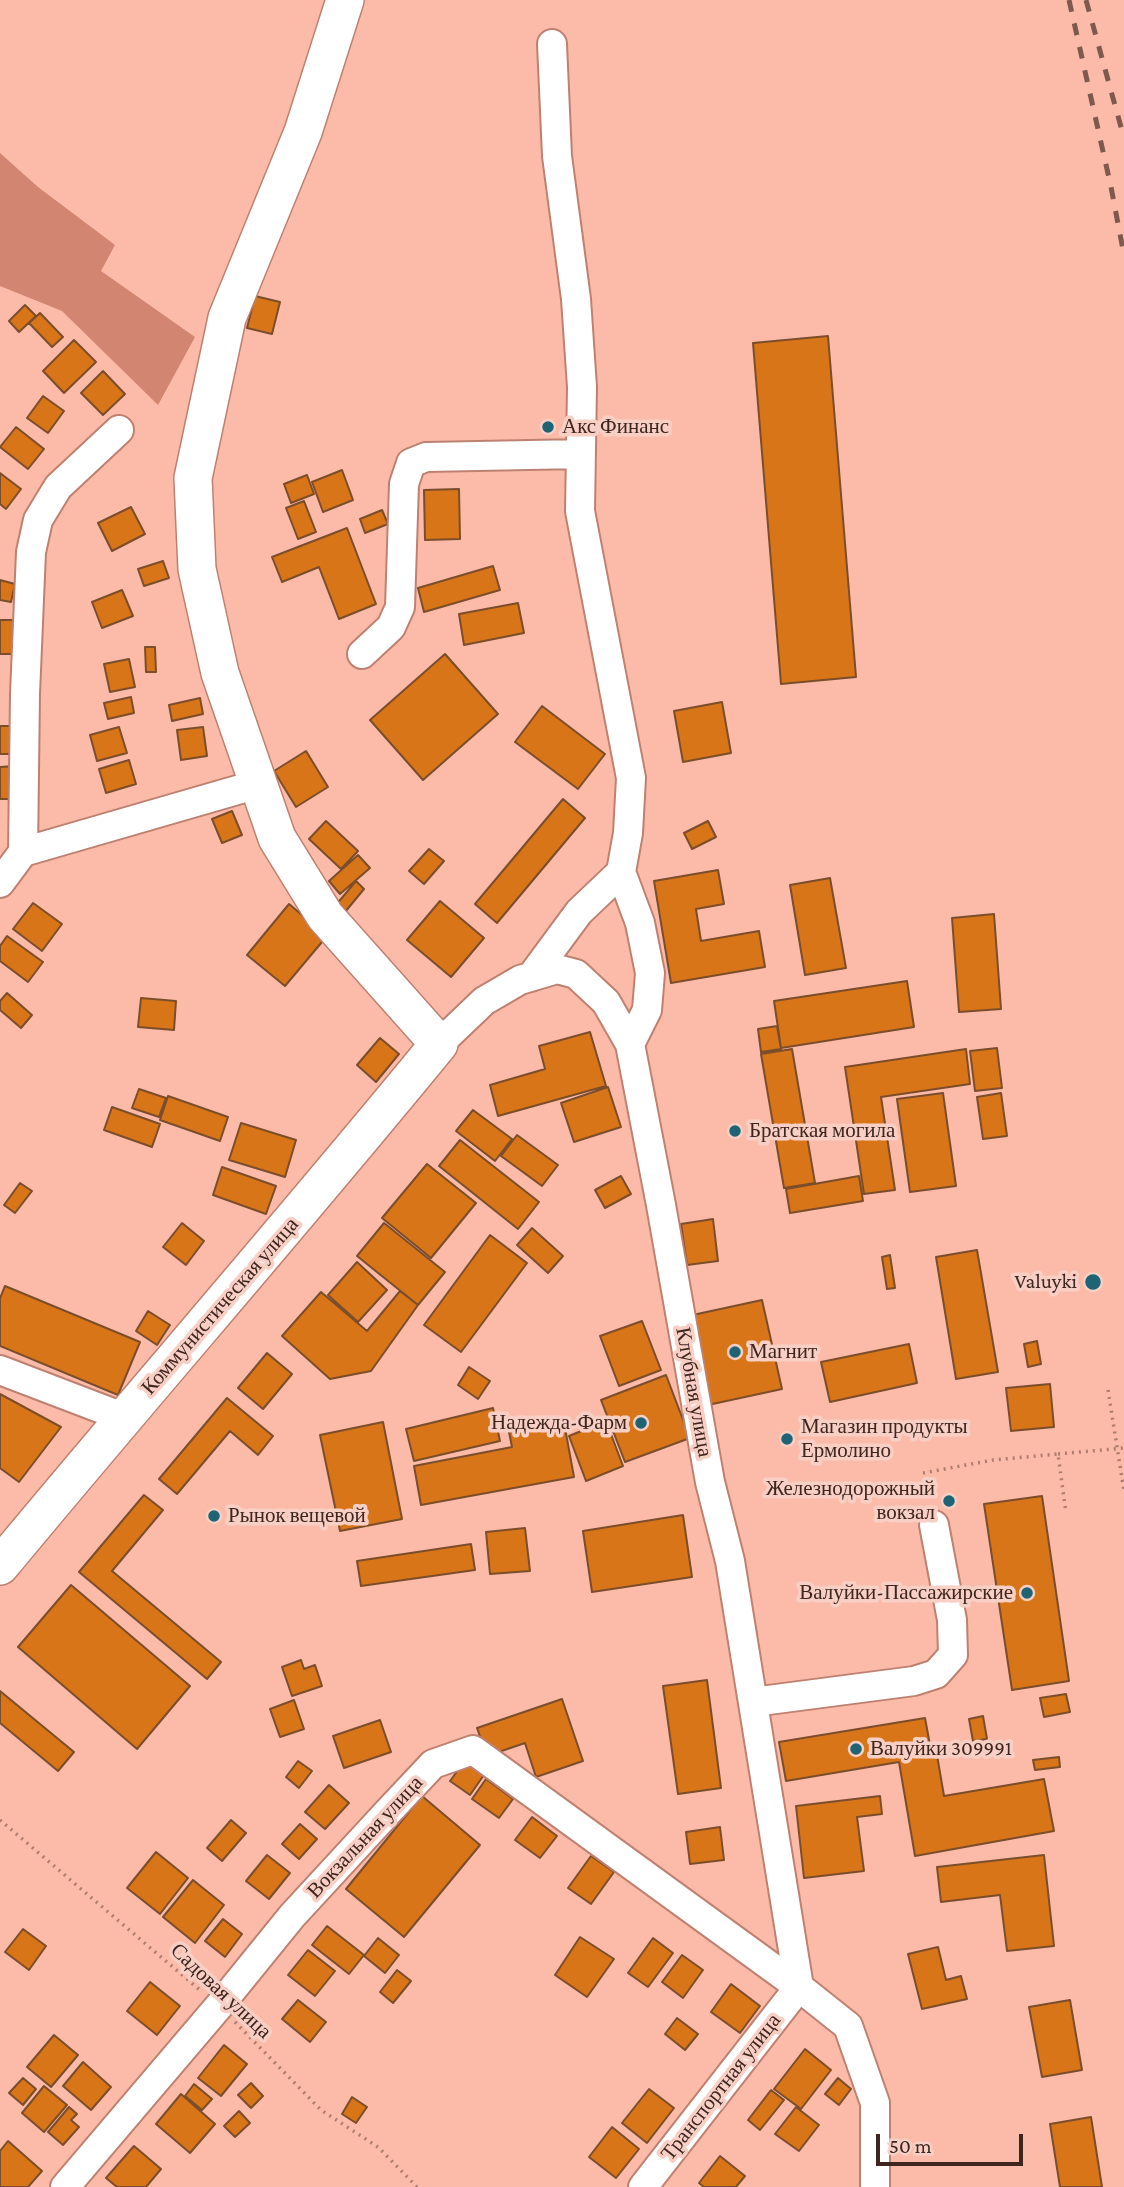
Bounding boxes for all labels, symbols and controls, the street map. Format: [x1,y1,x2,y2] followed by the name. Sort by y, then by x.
[562,414,669,440] place label: Акс Финанс
[540,419,556,435] marker: Акс Финанс
[749,1118,895,1144] place label: Братская могила
[727,1123,743,1139] marker: Братская могила
[136,1212,304,1400] street label: Коммунистическая улица
[1014,1269,1077,1295] place label: Valuyki
[1083,1272,1103,1292] marker: Valuyki
[670,1325,718,1459] street label: Клубная улица
[749,1339,817,1365] place label: Магнит
[727,1344,743,1360] marker: Магнит
[491,1410,627,1436] place label: Надежда-Фарм
[801,1414,968,1464] place label: Магазин продукты Ермолино
[633,1415,649,1431] marker: Надежда-Фарм
[779,1431,795,1447] marker: Магазин продукты Ермолино
[766,1476,935,1526] place label: Железнодорожный вокзал
[941,1493,957,1509] marker: Железнодорожный вокзал
[228,1503,366,1529] place label: Рынок вещевой
[206,1508,222,1524] marker: Рынок вещевой
[799,1580,1013,1606] place label: Валуйки-Пассажирские
[1019,1585,1035,1601] marker: Валуйки-Пассажирские
[870,1736,1012,1762] place label: Валуйки 309991
[848,1741,864,1757] marker: Валуйки 309991
[302,1771,428,1903] street label: Вокзальная улица
[165,1938,277,2044] street label: Садовая улица
[656,2008,786,2166] street label: Транспортная улица
[879,2120,1026,2164] scale bar
[889,2134,932,2158] text: 50 m

